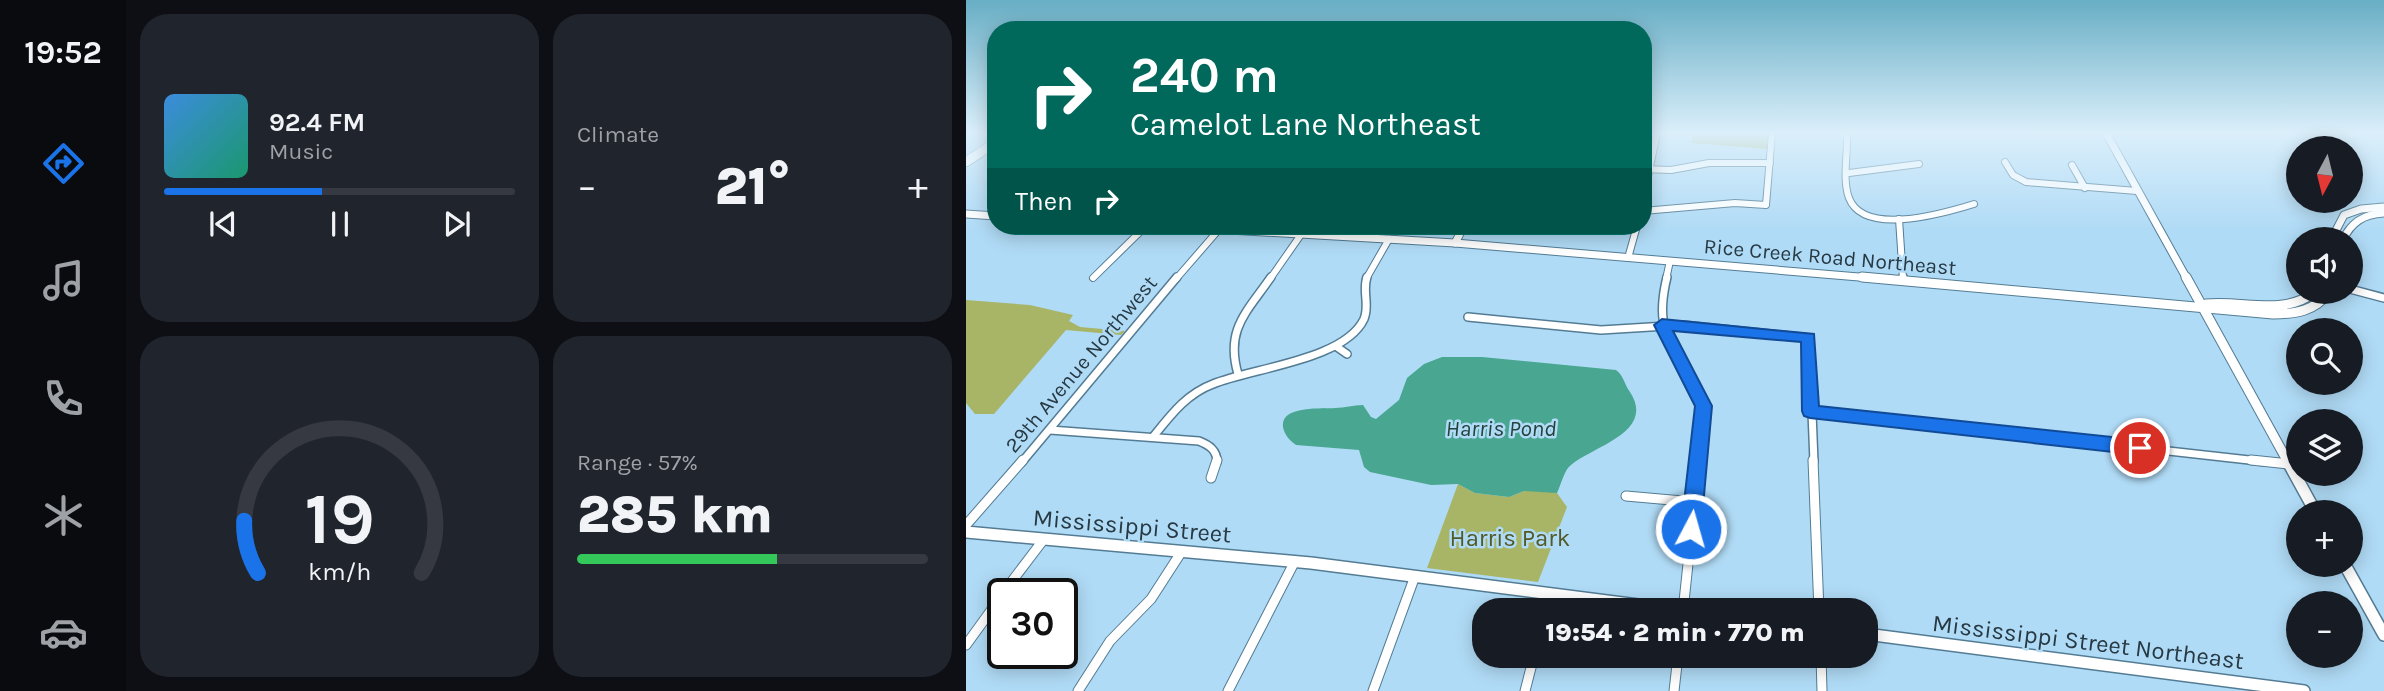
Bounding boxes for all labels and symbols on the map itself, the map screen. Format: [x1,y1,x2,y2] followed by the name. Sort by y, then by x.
[2286,136,2362,214] north arrow
[1703,234,1957,280] street label: Rice Creek Road Northeast
[1000,271,1162,457] street label: 29th Avenue Northwest
[1446,415,1556,442] water label: Harris Pond
[2110,418,2170,478] pin
[1654,492,1728,566] position arrow
[1032,503,1232,549] street label: Mississippi Street
[1450,524,1570,552] park label: Harris Park
[987,578,1078,669] speed limit sign: 30
[1931,609,2245,675] street label: Mississippi Street Northeast

